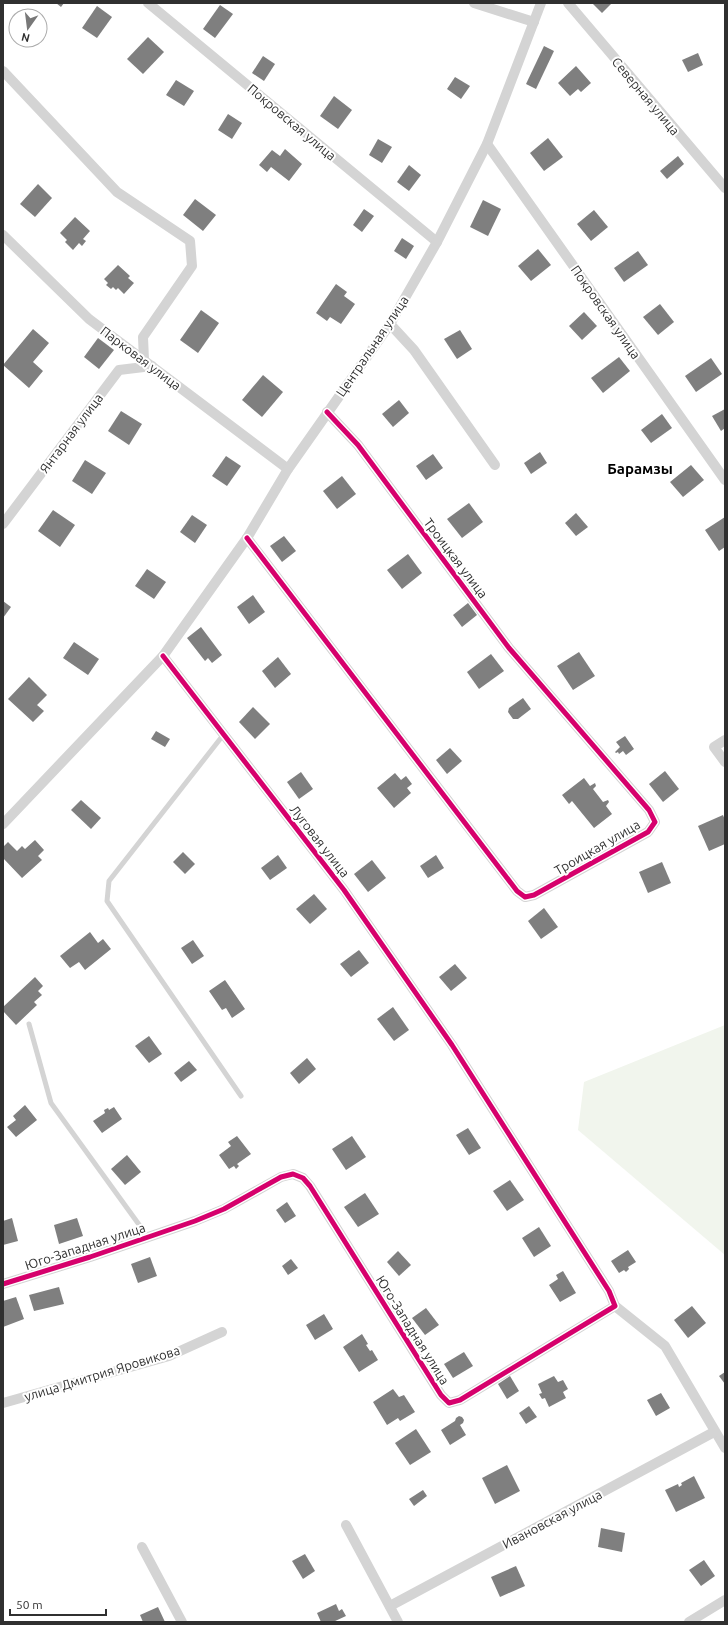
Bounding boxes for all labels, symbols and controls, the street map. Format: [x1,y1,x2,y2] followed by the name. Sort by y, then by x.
[8,8,48,48] north arrow
[20,31,31,45] text: N
[609,54,683,138] street label: Северная улица
[245,81,339,163] street label: Покровская улица
[569,263,643,361] street label: Покровская улица
[333,293,411,399] street label: Центральная улица
[98,323,184,393] street label: Парковая улица
[37,391,105,475] street label: Янтарная улица
[607,460,673,477] district label: Барамзы
[421,515,491,601] street label: Троицкая улица
[288,802,352,880] street label: Луговая улица
[552,817,642,877] street label: Троицкая улица
[23,1220,147,1272] street label: Юго-Западная улица
[374,1273,452,1387] street label: Юго-Западная улица
[23,1343,181,1403] street label: улица Дмитрия Яровикова
[500,1487,604,1551] street label: Ивановская улица
[10,1591,106,1617] scale bar
[16,1598,43,1611] text: 50 m

